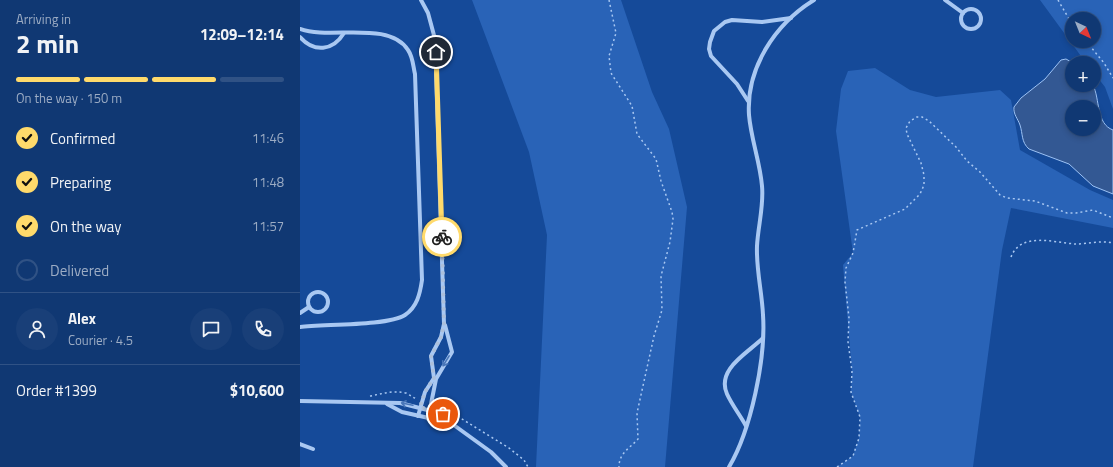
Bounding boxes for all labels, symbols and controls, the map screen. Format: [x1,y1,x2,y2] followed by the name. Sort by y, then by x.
[16,9,71,29] text: Arriving in
[1065,12,1101,48] north arrow
[1065,12,1101,136] map controls
[200,23,284,46] text: 12:09–12:14
[16,24,79,63] text: 2 min
[419,35,453,69] pin
[425,41,447,63] icon: home
[1065,56,1101,92] button: +
[16,88,122,108] text: On the way · 150 m
[1065,100,1101,136] button: −
[16,127,38,149] icon: check
[50,127,115,150] text: Confirmed
[252,128,284,148] text: 11:46
[16,171,38,193] icon: check
[50,171,111,194] text: Preparing
[252,172,284,192] text: 11:48
[16,215,38,237] icon: check
[50,215,122,238] text: On the way
[252,216,284,236] text: 11:57
[422,217,462,257] courier
[431,226,453,248] icon: bike
[50,259,109,282] text: Delivered
[68,307,96,330] text: Alex
[16,308,58,350] button: person
[190,308,232,350] button: chat
[242,308,284,350] button: phone
[68,330,133,350] text: Courier · 4.5
[442,355,450,367] one-way arrow
[16,379,97,402] text: Order #1399
[230,379,284,402] text: $10,600
[426,397,460,431] pin
[401,400,414,408] one-way arrow
[432,403,454,425] icon: bag

